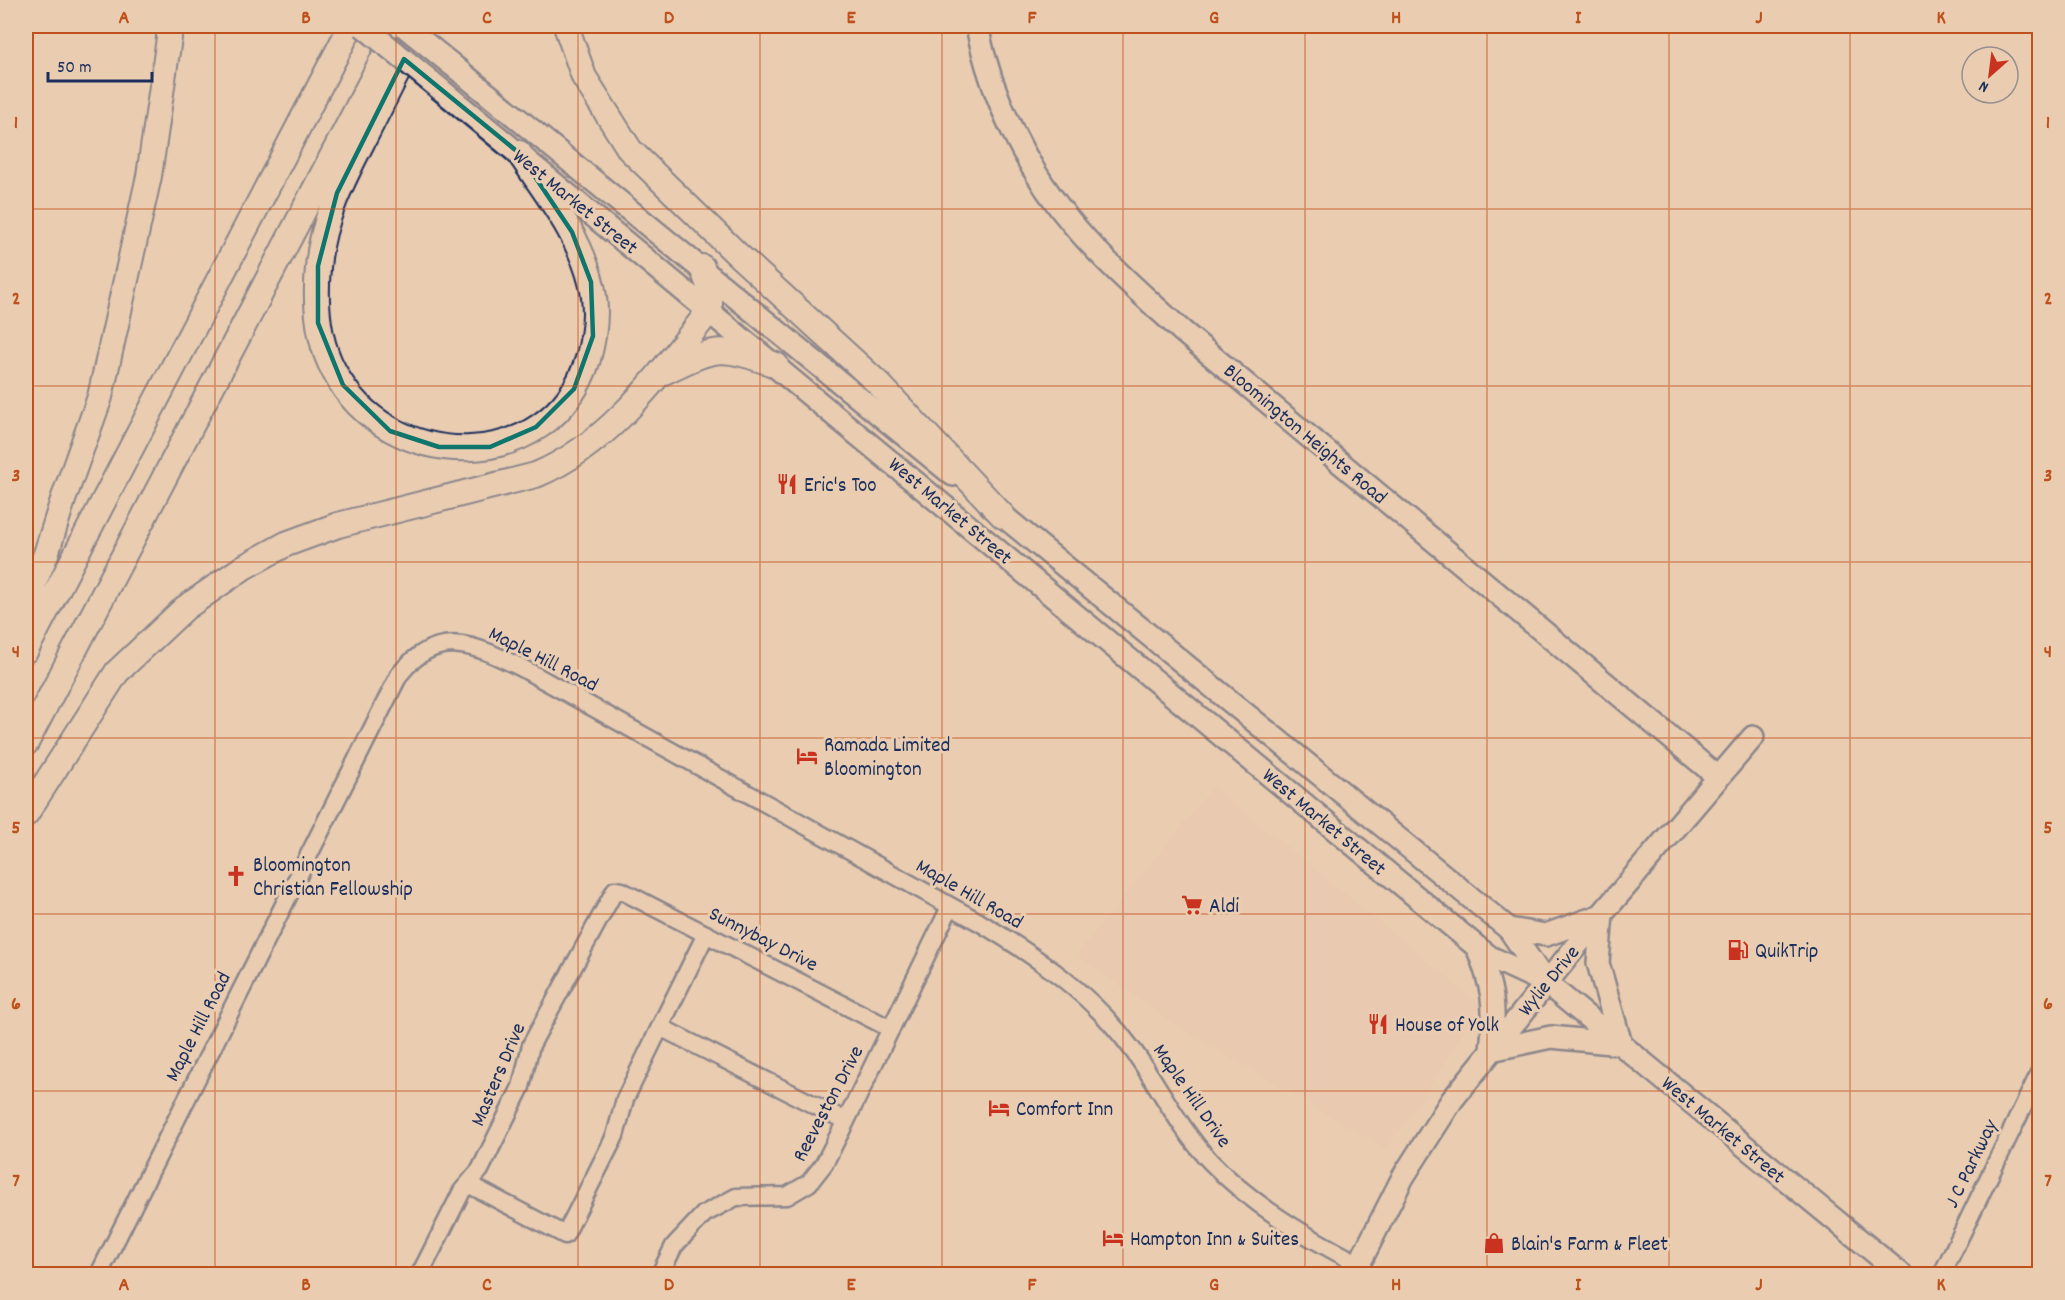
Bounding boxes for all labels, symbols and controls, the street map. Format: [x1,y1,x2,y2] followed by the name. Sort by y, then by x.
[119,5,130,33] text: A
[301,5,311,33] text: B
[482,5,492,33] text: C
[664,5,675,33] text: D
[846,5,856,33] text: E
[1028,5,1038,33] text: F
[1209,5,1219,33] text: G
[1391,5,1401,33] text: H
[1575,5,1582,33] text: I
[1755,5,1763,33] text: J
[1936,5,1946,33] text: K
[48,45,152,83] scale bar
[1960,45,2020,105] north arrow
[57,56,92,81] text: 50 m
[1975,74,1993,98] text: N
[14,110,18,138] text: 1
[2046,110,2050,138] text: 1
[505,143,644,264] street label: West Market Street
[12,286,20,314] text: 2
[2044,286,2052,314] text: 2
[1216,358,1393,513] street label: Bloomington Heights Road
[880,451,1018,573] street label: West Market Street
[12,463,20,491] text: 3
[2044,463,2052,491] text: 3
[775,472,799,496] restaurant icon: Eric's Too
[804,472,877,502] place label: Eric's Too
[483,620,603,701] street label: Maple Hill Road
[12,639,20,667] text: 4
[2044,639,2052,667] text: 4
[824,732,950,786] place label: Ramada Limited Bloomington
[795,744,819,768] hotel icon: Ramada Limited Bloomington
[1254,762,1392,884] street label: West Market Street
[11,815,21,843] text: 5
[2043,815,2053,843] text: 5
[253,852,413,906] place label: Bloomington Christian Fellowship
[909,853,1028,938] street label: Maple Hill Road
[224,864,248,888] church icon: Bloomington Christian Fellowship
[1180,893,1204,917] supermarket icon: Aldi
[1209,893,1239,923] place label: Aldi
[703,900,822,981] street label: Sunnybay Drive
[1726,938,1750,962] fuel station icon: QuikTrip
[1755,938,1818,968] place label: QuikTrip
[1512,940,1588,1024] street label: Wylie Drive
[159,967,240,1087] street label: Maple Hill Road
[11,991,21,1019] text: 6
[2043,991,2053,1019] text: 6
[1366,1012,1390,1036] restaurant icon: House of Yolk
[1395,1012,1499,1042] place label: House of Yolk
[464,1019,535,1132] street label: Masters Drive
[1144,1039,1237,1155] street label: Maple Hill Drive
[786,1041,873,1168] street label: Reeveston Drive
[1653,1070,1791,1192] street label: West Market Street
[987,1096,1011,1120] hotel icon: Comfort Inn
[1016,1096,1113,1126] place label: Comfort Inn
[1938,1114,2007,1214] street label: J C Parkway
[12,1168,20,1196] text: 7
[2044,1168,2052,1196] text: 7
[1101,1226,1125,1250] hotel icon: Hampton Inn & Suites
[1130,1226,1299,1256] place label: Hampton Inn & Suites
[1482,1231,1506,1255] shop icon: Blain's Farm & Fleet
[1511,1231,1668,1261] place label: Blain's Farm & Fleet
[119,1272,130,1300] text: A
[301,1272,311,1300] text: B
[482,1272,492,1300] text: C
[664,1272,675,1300] text: D
[846,1272,856,1300] text: E
[1028,1272,1038,1300] text: F
[1209,1272,1219,1300] text: G
[1391,1272,1401,1300] text: H
[1575,1272,1582,1300] text: I
[1755,1272,1763,1300] text: J
[1936,1272,1946,1300] text: K

